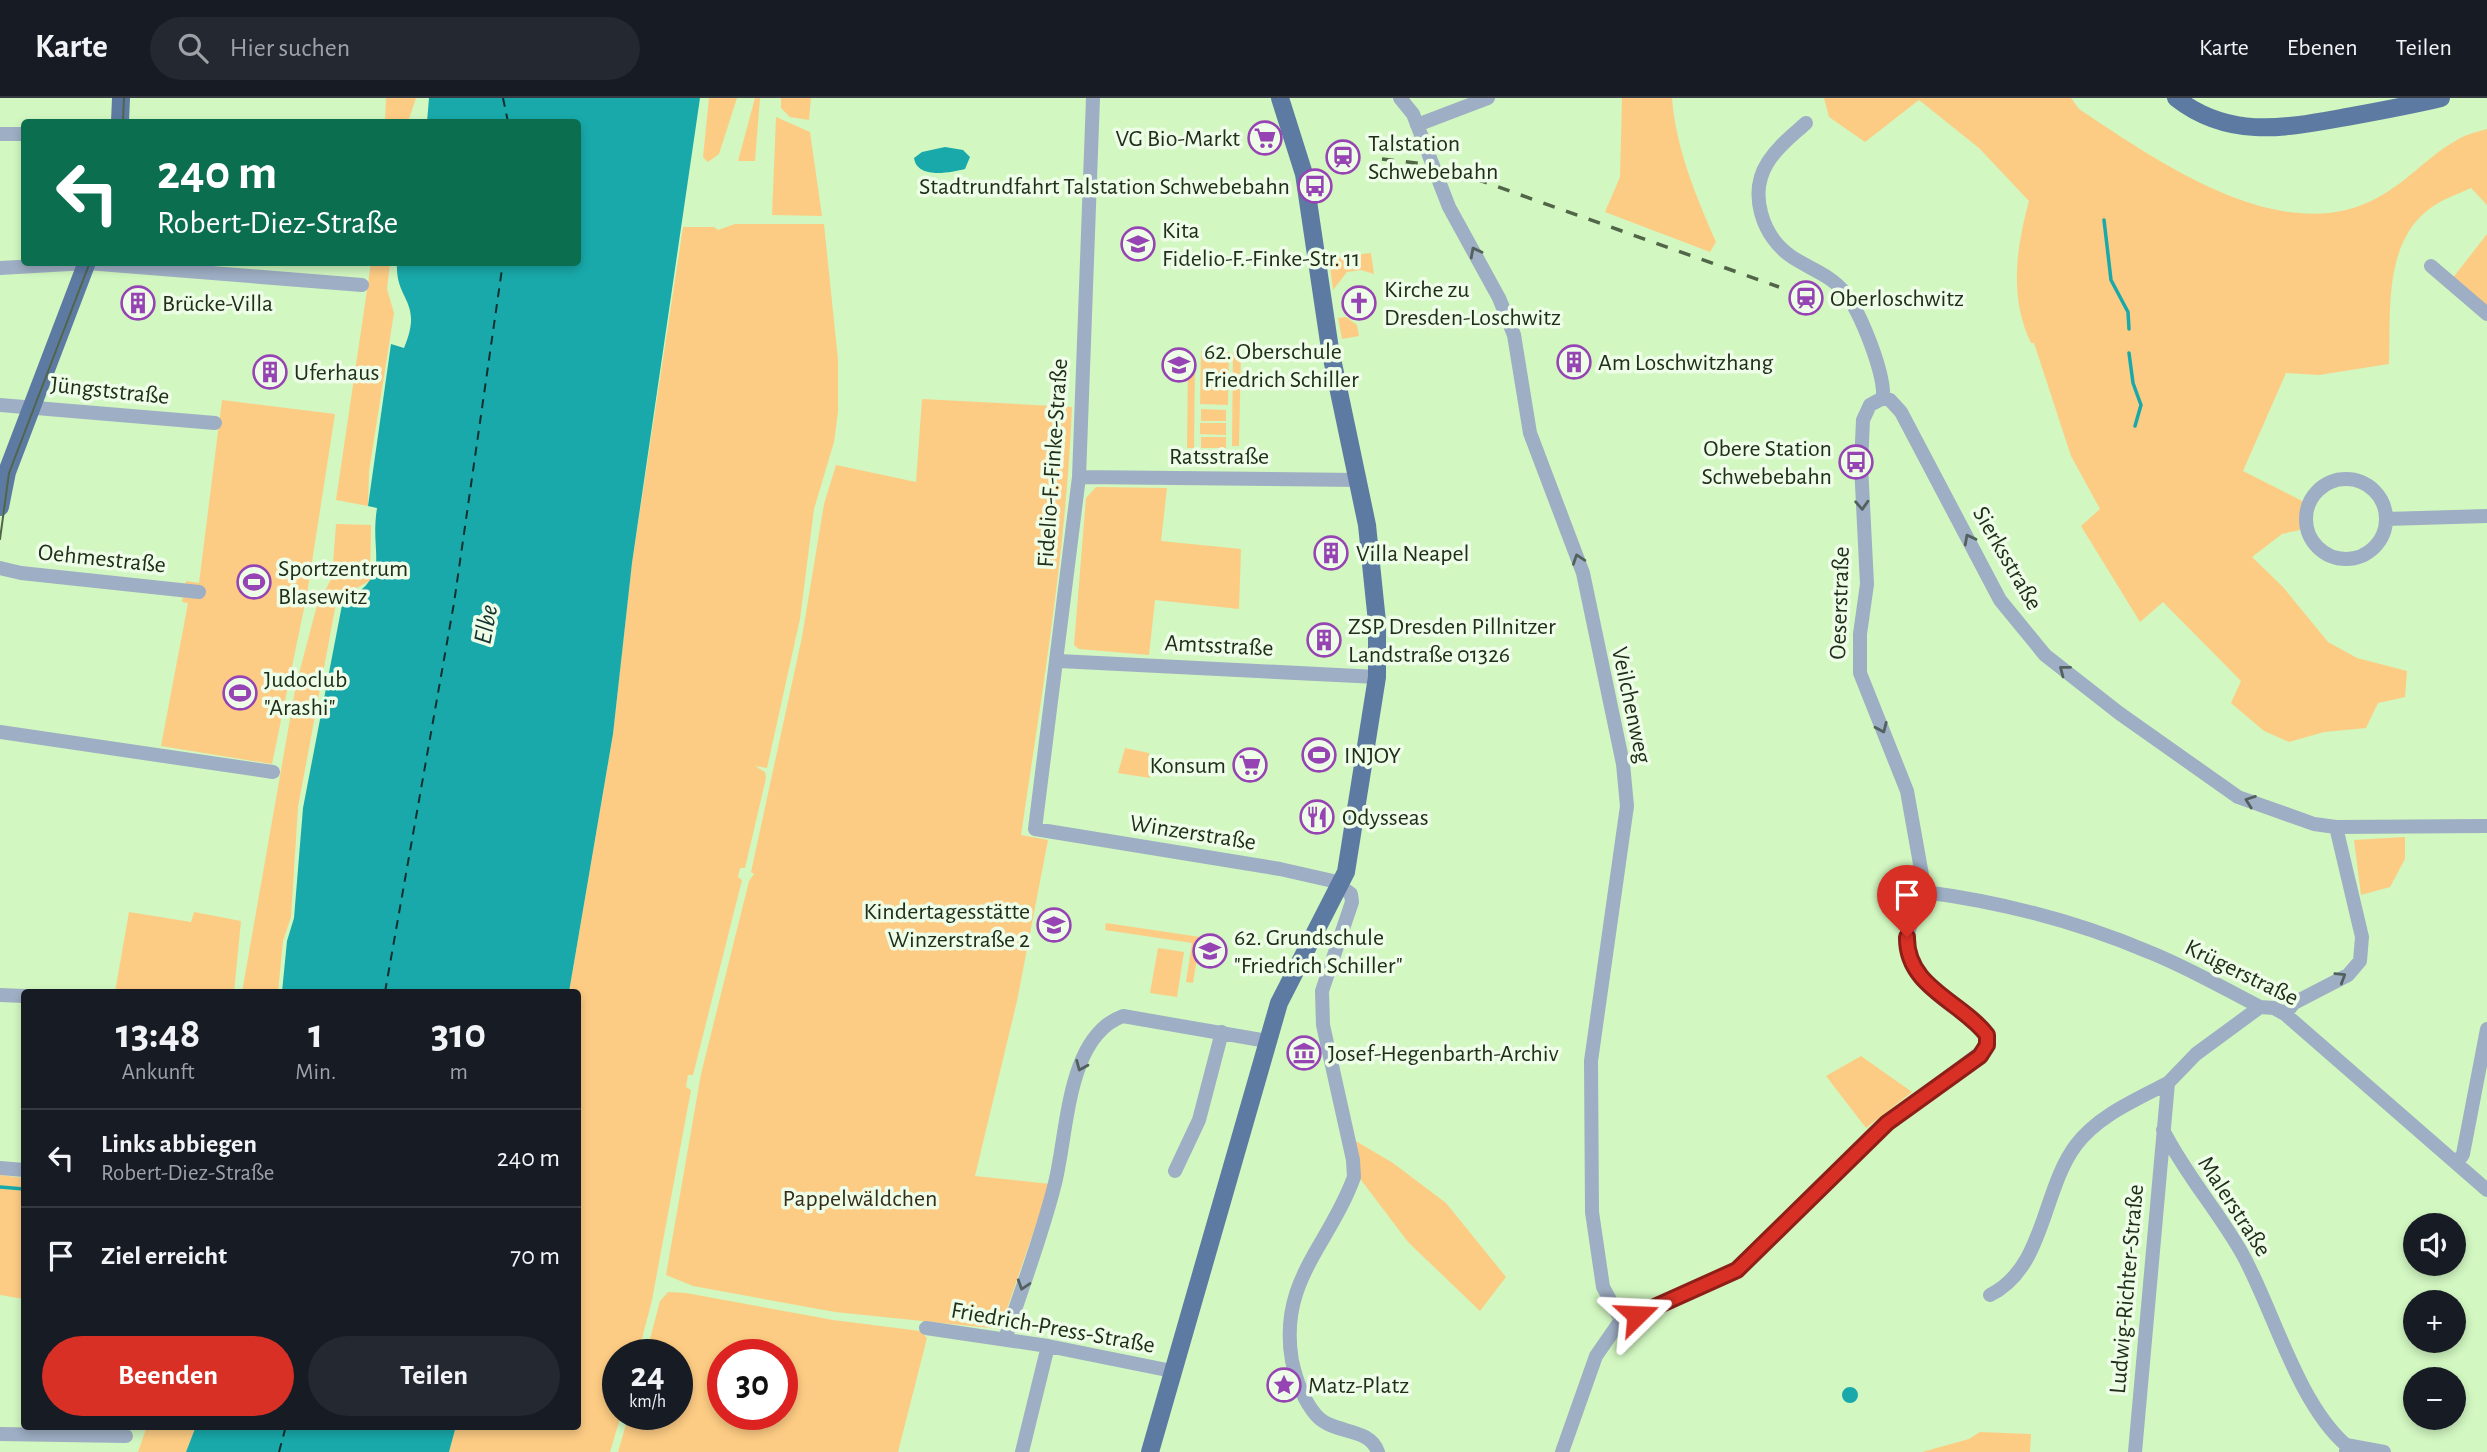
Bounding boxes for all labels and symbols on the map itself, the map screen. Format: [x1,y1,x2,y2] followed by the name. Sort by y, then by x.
[1246,119,1284,157] supermarket icon: VG Bio-Markt
[1115,127,1240,151] place label: VG Bio-Markt
[1368,132,1498,184] place label: Talstation Schwebebahn
[1324,138,1362,176] station icon: Talstation Schwebebahn
[1296,167,1334,205] bus stop icon: Stadtrundfahrt Talstation Schwebebahn
[919,175,1290,199] place label: Stadtrundfahrt Talstation Schwebebahn
[1162,219,1360,271] place label: Kita Fidelio-F.-Finke-Str. 11
[1119,225,1157,263] school or university icon: Kita Fidelio-F.-Finke-Str. 11
[1469,247,1483,260] one-way arrow
[1384,278,1561,330] place label: Kirche zu Dresden-Loschwitz
[1787,279,1825,317] station icon: Oberloschwitz
[119,284,157,322] building icon: Brücke-Villa
[1340,284,1378,322] church icon: Kirche zu Dresden-Loschwitz
[1830,287,1964,311] place label: Oberloschwitz
[162,292,273,316] place label: Brücke-Villa
[1204,340,1359,392] place label: 62. Oberschule Friedrich Schiller
[1555,343,1593,381] building icon: Am Loschwitzhang
[1160,346,1198,384] school or university icon: 62. Oberschule Friedrich Schiller
[1598,351,1774,375] place label: Am Loschwitzhang
[251,353,289,391] building icon: Uferhaus
[1034,358,1072,568] street label: Fidelio-F.-Finke-Straße
[294,361,379,385] place label: Uferhaus
[49,373,170,409] street label: Jüngststraße
[1702,437,1832,489] place label: Obere Station Schwebebahn
[1837,443,1875,481] bus stop icon: Obere Station Schwebebahn
[1169,445,1269,469] street label: Ratsstraße
[1854,500,1869,511] one-way arrow
[1968,503,2046,614] street label: Sierksstraße
[1312,534,1350,572] building icon: Villa Neapel
[1963,534,1977,547] one-way arrow
[37,540,167,578] street label: Oehmestraße
[1356,542,1470,566] place label: Villa Neapel
[1826,546,1854,660] street label: Oeserstraße
[1572,553,1586,565] one-way arrow
[278,557,408,609] place label: Sportzentrum Blasewitz
[235,563,273,601] sports icon: Sportzentrum Blasewitz
[469,602,503,646] water label: Elbe
[1348,615,1556,667] place label: ZSP Dresden Pillnitzer Landstraße 01326
[1305,621,1343,659] building icon: ZSP Dresden Pillnitzer Landstraße 01326
[1164,631,1274,661] street label: Amtsstraße
[1607,645,1655,766] street label: Veilchenweg
[2060,666,2072,679] one-way arrow
[264,668,347,720] place label: Judoclub "Arashi"
[221,674,259,712] sports icon: Judoclub "Arashi"
[1874,721,1888,733] one-way arrow
[1300,736,1338,774] sports icon: INJOY
[1344,744,1401,768] place label: INJOY
[1231,746,1269,784] supermarket icon: Konsum
[1149,754,1226,778] place label: Konsum
[2244,795,2257,809] one-way arrow
[1298,798,1336,836] restaurant icon: Odysseas
[1342,806,1429,830] place label: Odysseas
[1128,811,1258,855] street label: Winzerstraße
[1877,865,1937,937] pin
[863,900,1030,952] place label: Kindertagesstätte Winzerstraße 2
[1035,906,1073,944] school or university icon: Kindertagesstätte Winzerstraße 2
[1234,926,1403,978] place label: 62. Grundschule "Friedrich Schiller"
[1191,932,1229,970] school or university icon: 62. Grundschule "Friedrich Schiller"
[2181,935,2302,1011] street label: Krügerstraße
[2334,973,2347,986] one-way arrow
[1285,1034,1323,1072] museum icon: Josef-Hegenbarth-Archiv
[1328,1042,1559,1066] place label: Josef-Hegenbarth-Archiv
[1075,1059,1089,1071] one-way arrow
[2193,1152,2275,1261] street label: Malerstraße
[2106,1183,2148,1395] street label: Ludwig-Richter-Straße
[783,1187,937,1211] park label: Pappelwäldchen
[1600,1278,1674,1352] position arrow
[1016,1279,1031,1291] one-way arrow
[949,1298,1157,1358] street label: Friedrich-Press-Straße
[707,1339,798,1430] speed limit sign: 30
[1265,1366,1303,1404] place icon: Matz-Platz
[1308,1374,1409,1398] place label: Matz-Platz

